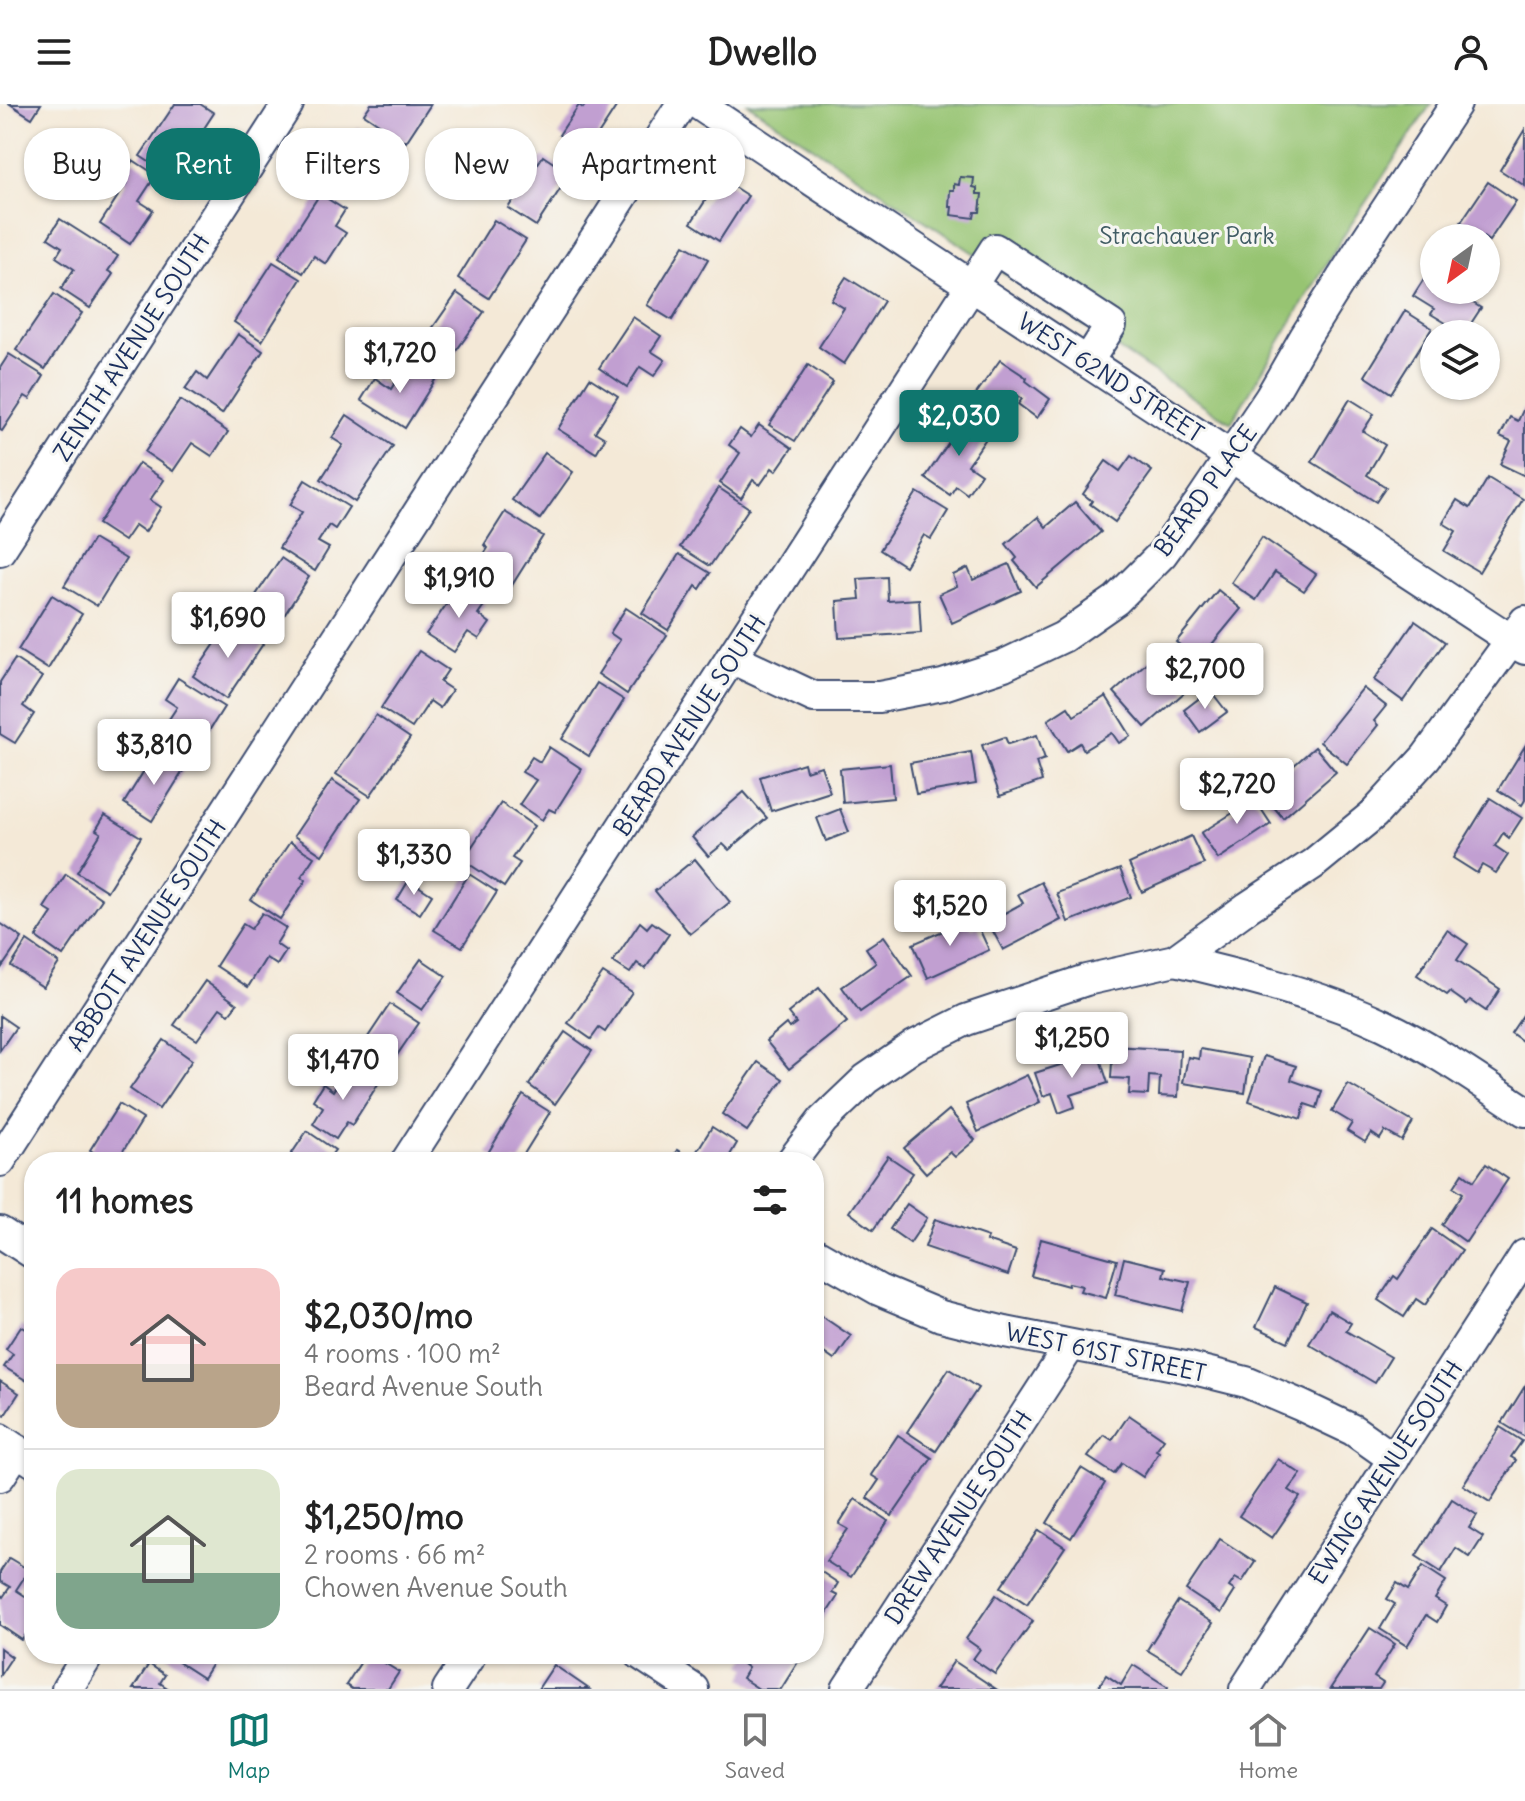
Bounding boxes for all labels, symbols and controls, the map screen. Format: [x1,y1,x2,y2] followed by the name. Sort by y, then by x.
[32,30,76,74] icon: menu
[708,30,817,75] text: Dwello
[1449,30,1493,74] icon: person
[24,128,130,200] chip: Buy
[146,128,260,200] chip: Rent
[276,128,409,200] chip: Filters
[425,128,537,200] chip: New
[553,128,745,200] chip: Apartment
[1099,220,1275,250] park label: Strachauer Park
[1420,224,1500,304] north arrow
[1420,224,1500,400] map controls
[46,228,216,466] street label: ZENITH AVENUE SOUTH
[1012,306,1210,448] street label: WEST 62ND STREET
[1420,320,1500,400] button: layers
[335,327,465,395] pin: $1,720
[363,336,437,369] text: $1,720
[894,390,1024,458] pin: $2,030
[917,399,1001,432] text: $2,030
[1147,418,1263,562] street label: BEARD PLACE
[394,552,524,620] pin: $1,910
[423,561,495,594] text: $1,910
[163,592,293,660] pin: $1,690
[190,601,266,634] text: $1,690
[606,609,772,841] street label: BEARD AVENUE SOUTH
[1140,643,1270,711] pin: $2,700
[1164,652,1246,685] text: $2,700
[89,719,219,787] pin: $3,810
[115,728,193,761] text: $3,810
[1172,758,1302,826] pin: $2,720
[1198,767,1276,800] text: $2,720
[60,814,232,1056] street label: ABBOTT AVENUE SOUTH
[349,829,479,897] pin: $1,330
[376,838,452,871] text: $1,330
[885,880,1015,948] pin: $1,520
[912,889,988,922] text: $1,520
[1007,1012,1137,1080] pin: $1,250
[1034,1021,1110,1054] text: $1,250
[278,1034,408,1102] pin: $1,470
[306,1043,380,1076] text: $1,470
[748,1178,792,1222] icon: filters
[56,1179,193,1222] text: 11 homes
[304,1294,473,1337] text: $2,030/mo
[120,1300,216,1396] icon: home
[1003,1316,1209,1388] street label: WEST 61ST STREET
[304,1337,501,1370] text: 4 rooms · 100 m²
[1301,1355,1469,1589] street label: EWING AVENUE SOUTH
[304,1370,543,1403] text: Beard Avenue South
[878,1405,1038,1629] street label: DREW AVENUE SOUTH
[304,1495,464,1538] text: $1,250/mo
[120,1501,216,1597] icon: home
[304,1538,486,1571] text: 2 rooms · 66 m²
[304,1571,568,1604] text: Chowen Avenue South
[227,1708,271,1784] tab: Map
[725,1708,785,1784] tab: Saved
[1239,1708,1298,1784] tab: Home

